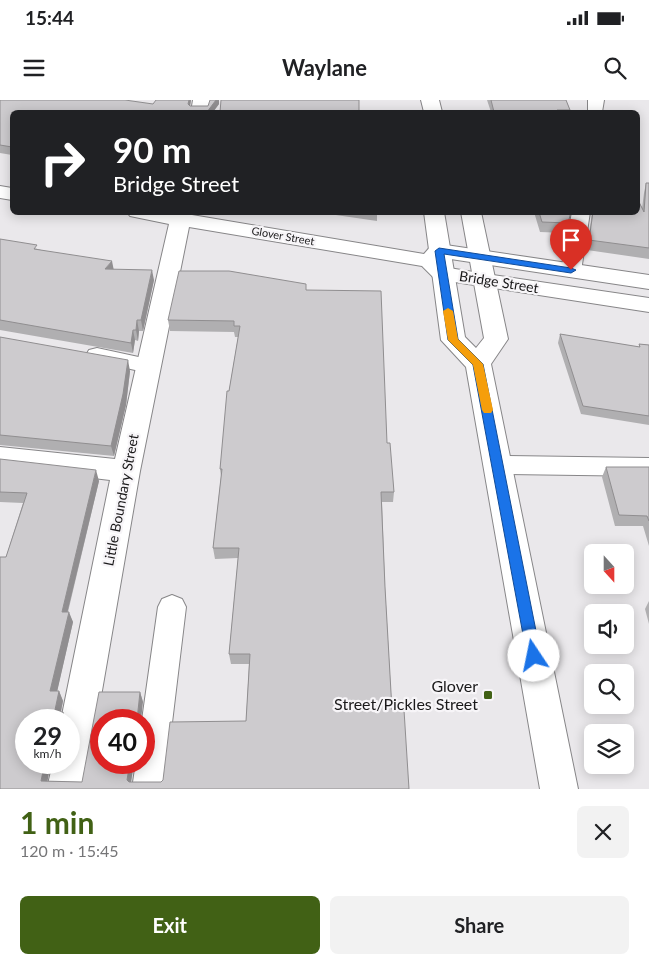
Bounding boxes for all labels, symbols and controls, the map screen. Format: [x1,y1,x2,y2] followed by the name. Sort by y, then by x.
[25,6,74,29] text: 15:44
[20,54,48,82] icon: menu
[282,54,367,81] text: Waylane
[601,54,629,82] icon: search
[113,128,191,170] text: 90 m
[30,130,95,195] icon: right
[113,170,239,197] text: Bridge Street
[550,219,592,270] pin
[251,224,316,247] street label: Glover Street
[557,226,585,254] icon: arrive
[458,267,540,296] street label: Bridge Street
[99,432,142,567] street label: Little Boundary Street
[584,544,634,594] north arrow
[584,544,634,774] map controls
[584,604,634,654] button: sound
[507,629,559,681] position arrow
[584,664,634,714] button: search
[334,676,478,713] place label: Glover Street/Pickles Street
[482,689,494,701] marker: Glover Street/Pickles Street
[90,709,155,774] speed limit sign: 40
[33,720,62,750] text: 29
[584,724,634,774] button: layers
[33,746,62,761] text: km/h
[20,804,94,840] text: 1 min
[577,806,629,858] button: close
[20,841,119,860] text: 120 m · 15:45
[20,896,320,954] button: Exit
[330,896,629,954] button: Share

